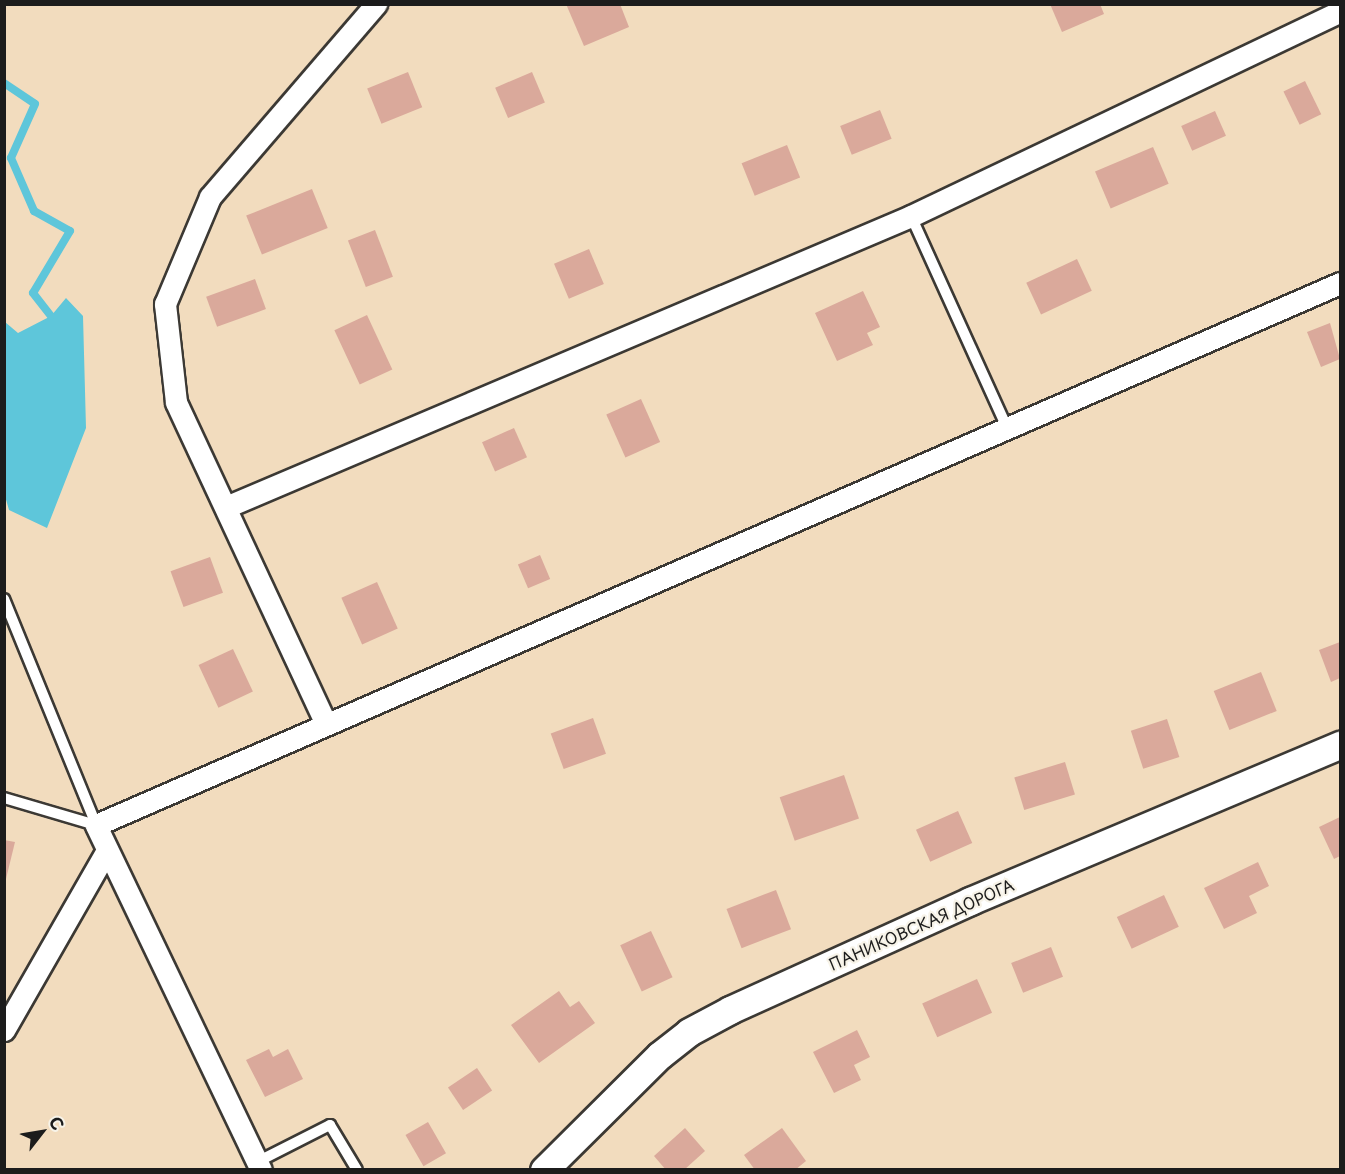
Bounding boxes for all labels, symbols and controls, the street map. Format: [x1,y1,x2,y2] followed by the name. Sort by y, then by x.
[825,874,1017,974] street label: ПАНИКОВСКАЯ ДОРОГА
[12,1102,72,1162] north arrow
[44,1111,71,1134] text: С

